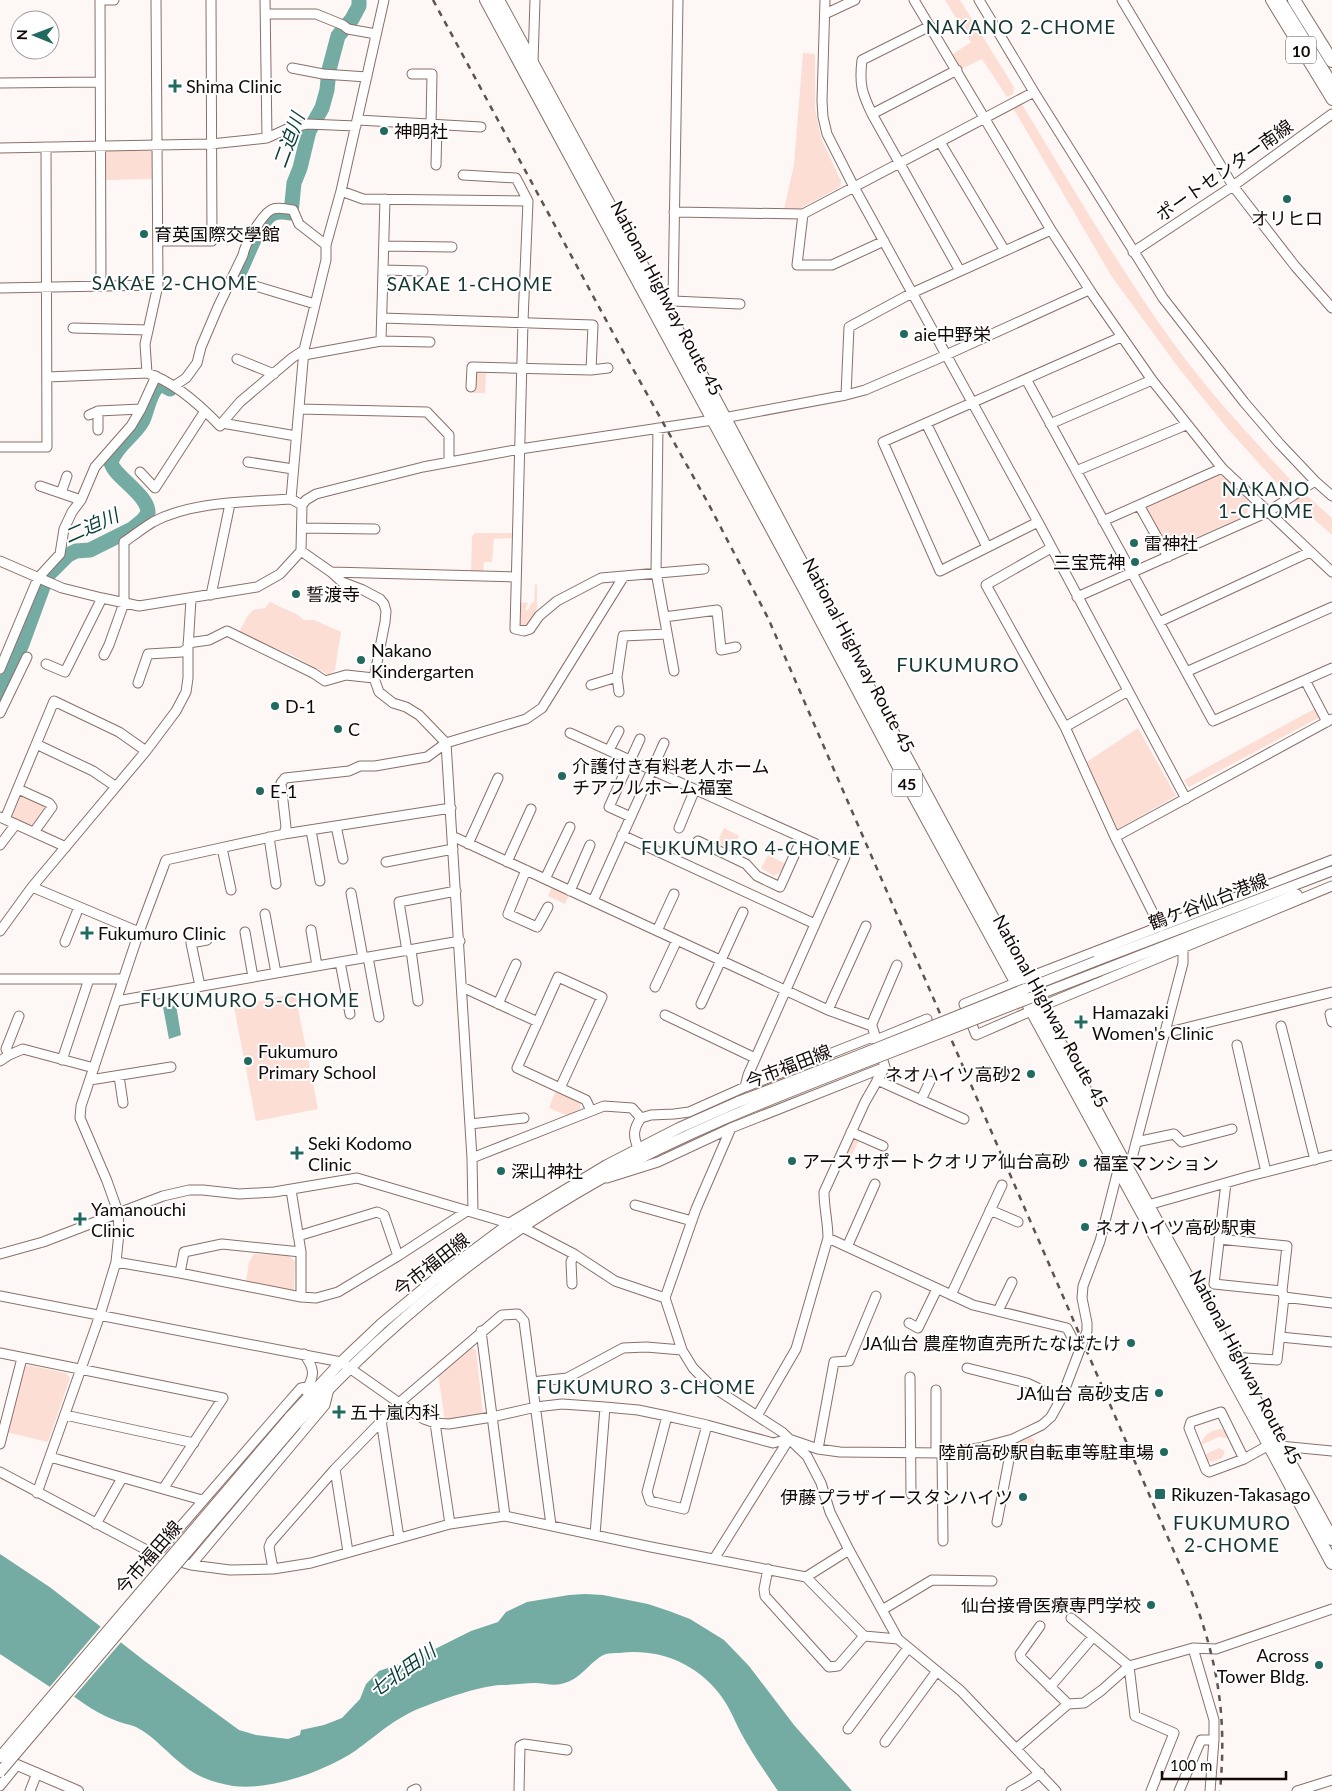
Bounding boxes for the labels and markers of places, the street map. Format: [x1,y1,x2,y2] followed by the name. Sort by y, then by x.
[186,75,282,97] place label: Shima Clinic
[168,79,182,93] marker: Shima Clinic
[394,120,448,142] place label: 神明社
[378,125,390,137] marker: 神明社
[1281,193,1293,205] marker: オリヒロ
[1251,207,1323,229] place label: オリヒロ
[154,223,280,245] place label: 育英国際交學館
[138,228,150,240] marker: 育英国際交學館
[914,323,991,345] place label: aie中野栄
[898,328,910,340] marker: aie中野栄
[1144,532,1198,554] place label: 雷神社
[1128,537,1140,549] marker: 雷神社
[1053,551,1125,573] place label: 三宝荒神
[1129,556,1141,568] marker: 三宝荒神
[306,583,360,605] place label: 誓渡寺
[290,588,302,600] marker: 誓渡寺
[371,639,474,682] place label: Nakano Kindergarten
[355,654,367,666] marker: Nakano Kindergarten
[285,695,316,717] place label: D-1
[269,700,281,712] marker: D-1
[348,718,360,740] place label: C
[332,723,344,735] marker: C
[572,755,769,798] place label: 介護付き有料老人ホーム チアフルホーム福室
[556,770,568,782] marker: 介護付き有料老人ホーム チアフルホーム福室
[270,780,298,802] place label: E-1
[254,785,266,797] marker: E-1
[98,922,227,944] place label: Fukumuro Clinic
[80,926,94,940] marker: Fukumuro Clinic
[1092,1001,1214,1044] place label: Hamazaki Women's Clinic
[1074,1015,1088,1029] marker: Hamazaki Women's Clinic
[258,1040,376,1083] place label: Fukumuro Primary School
[242,1055,254,1067] marker: Fukumuro Primary School
[885,1063,1021,1085] place label: ネオハイツ高砂2
[1025,1068,1037,1080] marker: ネオハイツ高砂2
[308,1132,412,1175] place label: Seki Kodomo Clinic
[290,1146,304,1160] marker: Seki Kodomo Clinic
[802,1150,1070,1172] place label: アースサポートクオリア仙台高砂
[1093,1152,1219,1174] place label: 福室マンション
[786,1155,798,1167] marker: アースサポートクオリア仙台高砂
[1077,1157,1089,1169] marker: 福室マンション
[511,1160,583,1182] place label: 深山神社
[495,1165,507,1177] marker: 深山神社
[91,1198,186,1241] place label: Yamanouchi Clinic
[73,1212,87,1226] marker: Yamanouchi Clinic
[1095,1216,1257,1238] place label: ネオハイツ高砂駅東
[1079,1221,1091,1233] marker: ネオハイツ高砂駅東
[863,1332,1121,1354] place label: JA仙台 農産物直売所たなばたけ
[1125,1337,1137,1349] marker: JA仙台 農産物直売所たなばたけ
[1017,1382,1149,1404] place label: JA仙台 高砂支店
[1153,1387,1165,1399] marker: JA仙台 高砂支店
[350,1401,440,1423] place label: 五十嵐内科
[332,1405,346,1419] marker: 五十嵐内科
[938,1441,1154,1463] place label: 陸前高砂駅自転車等駐車場
[1158,1446,1170,1458] marker: 陸前高砂駅自転車等駐車場
[1171,1483,1311,1505] place label: Rikuzen-Takasago
[780,1486,1013,1508] place label: 伊藤プラザイースタンハイツ
[1153,1487,1167,1501] marker: Rikuzen-Takasago
[1017,1491,1029,1503] marker: 伊藤プラザイースタンハイツ
[961,1594,1141,1616] place label: 仙台接骨医療専門学校
[1145,1599,1157,1611] marker: 仙台接骨医療専門学校
[1217,1644,1309,1687] place label: Across Tower Bldg.
[1313,1659,1325,1671] marker: Across Tower Bldg.

